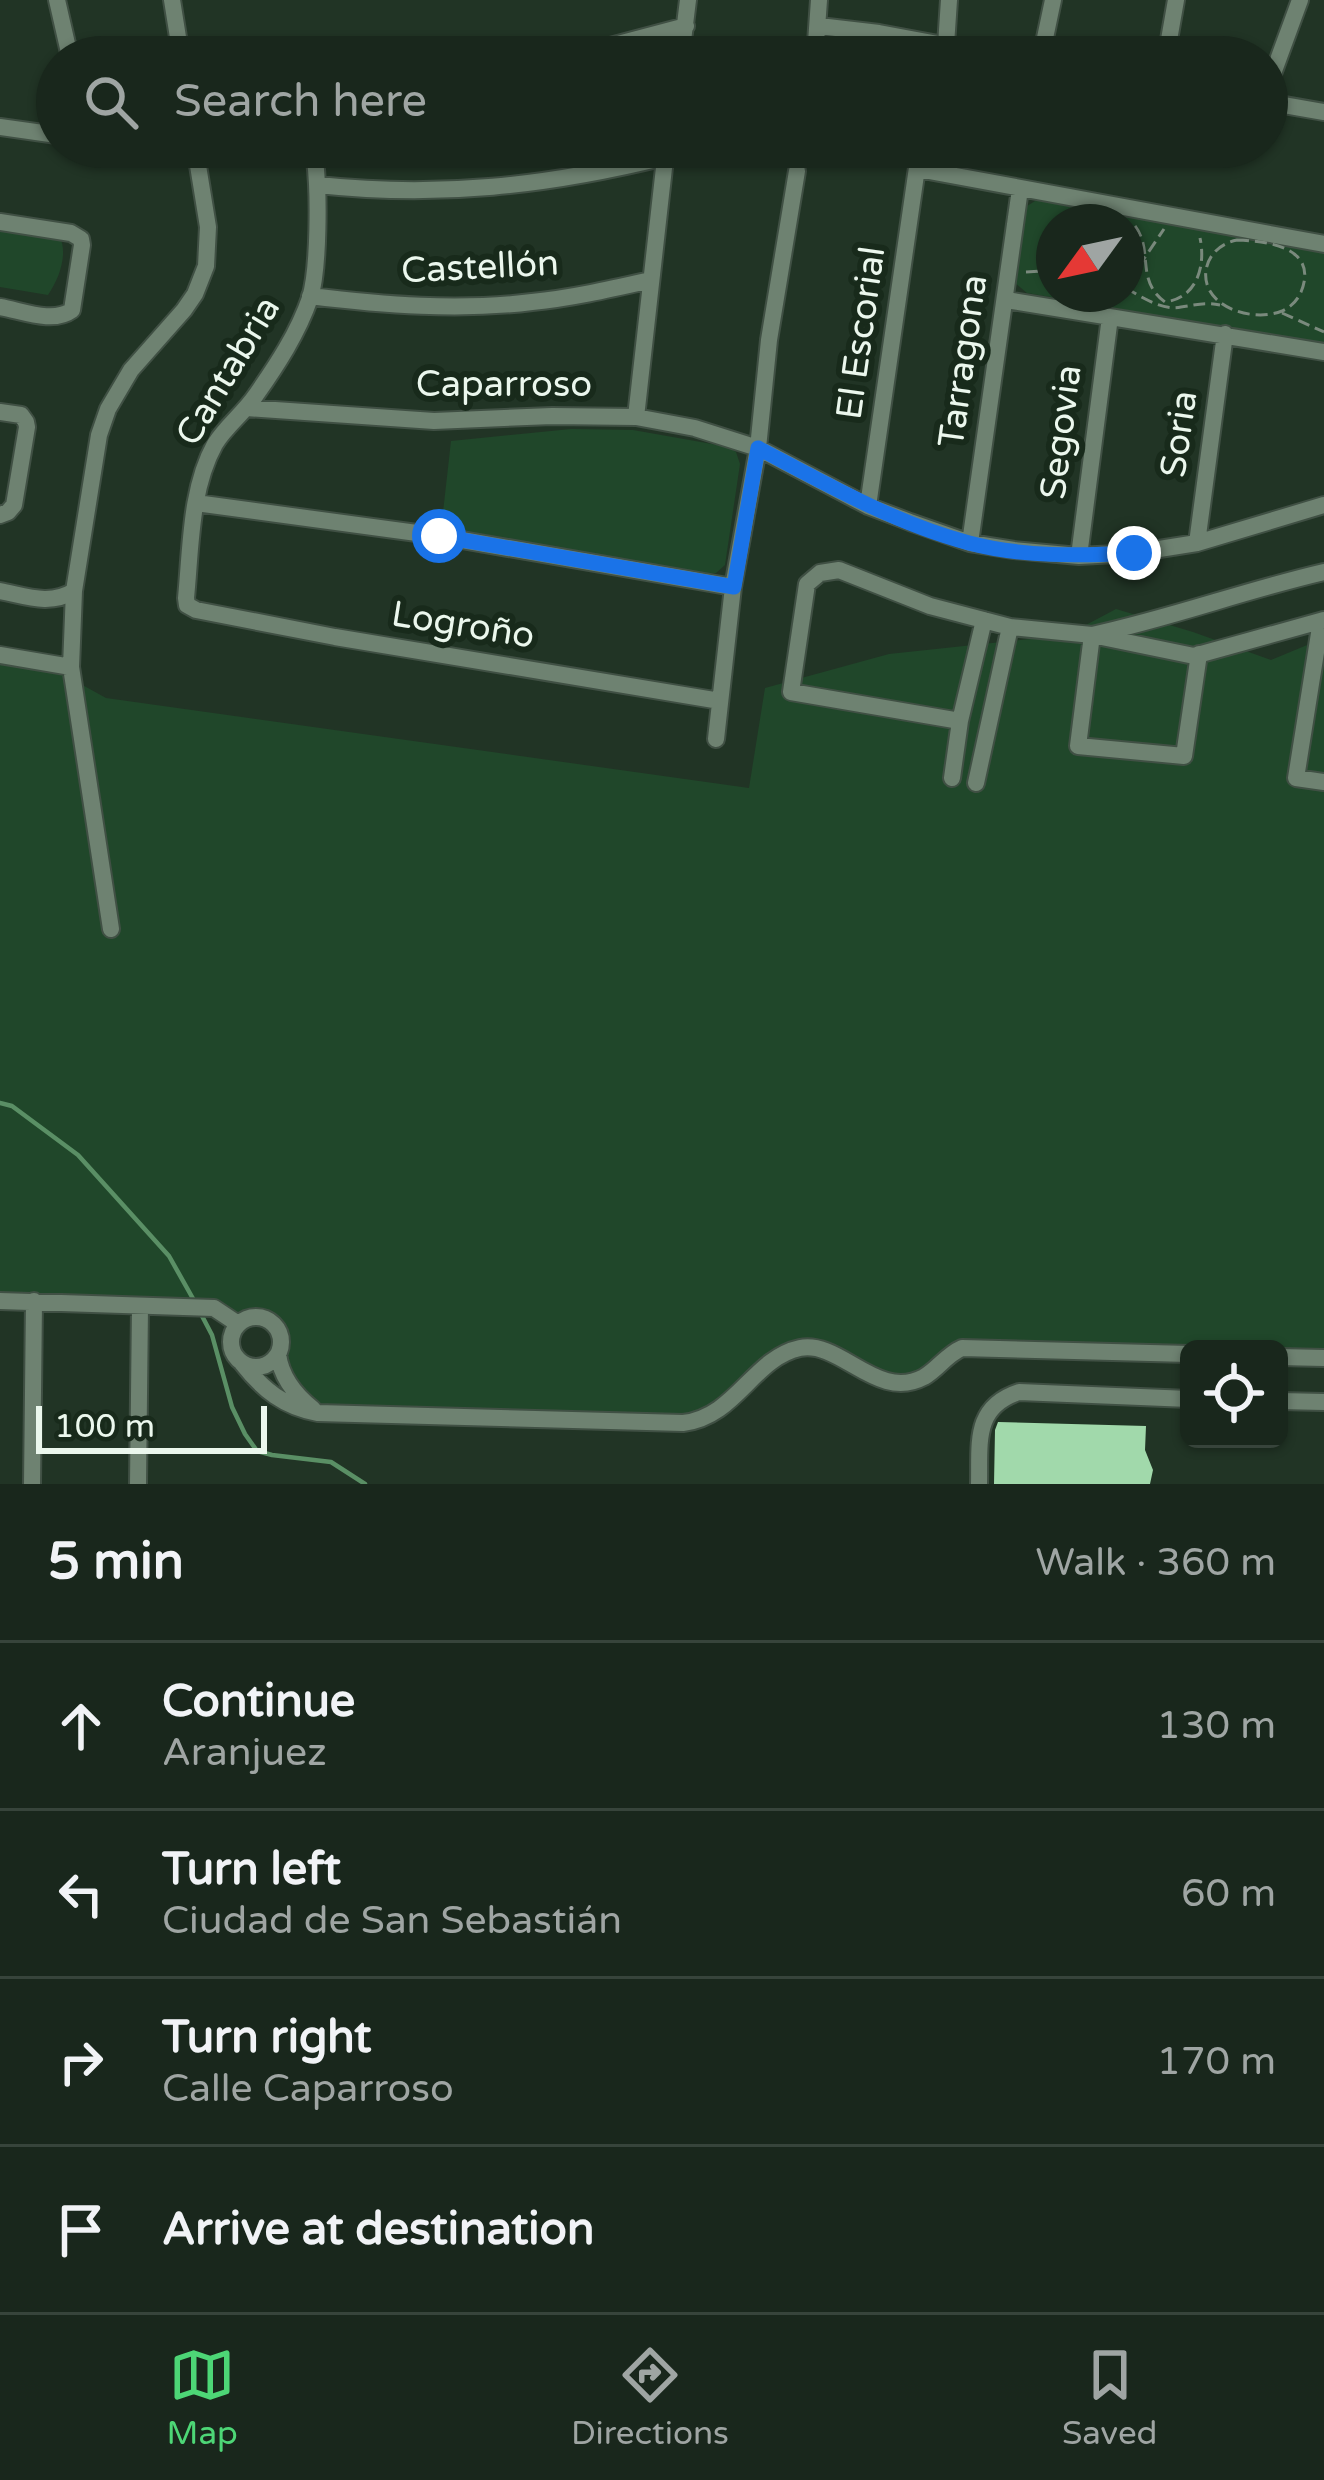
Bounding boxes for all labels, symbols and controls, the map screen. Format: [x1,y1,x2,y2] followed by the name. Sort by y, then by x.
[36,36,1288,168] search box
[78,69,144,135] icon: search
[174,75,427,129] text: Search here
[1036,204,1144,312] north arrow
[400,241,560,293] street label: Castellón
[828,244,894,422] street label: El Escorial
[930,272,996,450] street label: Tarragona
[167,289,289,453] street label: Cantabria
[1031,362,1091,502] street label: Segovia
[416,363,592,406] street label: Caparroso
[1152,388,1206,480] street label: Soria
[412,509,466,563] route start
[1107,526,1161,580] route end
[388,592,538,658] street label: Logroño
[1180,1340,1288,1448] map controls
[1180,1340,1288,1448] button: locate
[36,1400,267,1453] scale bar
[54,1407,155,1446] text: 100 m
[48,1531,184,1593] text: 5 min
[1035,1539,1276,1586] text: Walk · 360 m
[162,1675,355,1729] text: Continue
[48,1693,114,1759] icon: ahead
[1157,1702,1276,1749] text: 130 m
[162,1729,327,1776] text: Aranjuez
[162,1843,341,1897] text: Turn left
[48,1861,114,1927] icon: left
[1181,1870,1276,1917] text: 60 m
[162,1897,622,1944] text: Ciudad de San Sebastián
[162,2011,371,2065] text: Turn right
[48,2029,114,2095] icon: right
[1157,2038,1276,2085] text: 170 m
[162,2065,454,2112] text: Calle Caparroso
[48,2197,114,2263] icon: arrive
[162,2203,594,2257] text: Arrive at destination
[167,2342,238,2453] tab: Map
[571,2342,729,2453] tab: Directions
[1062,2342,1157,2453] tab: Saved

